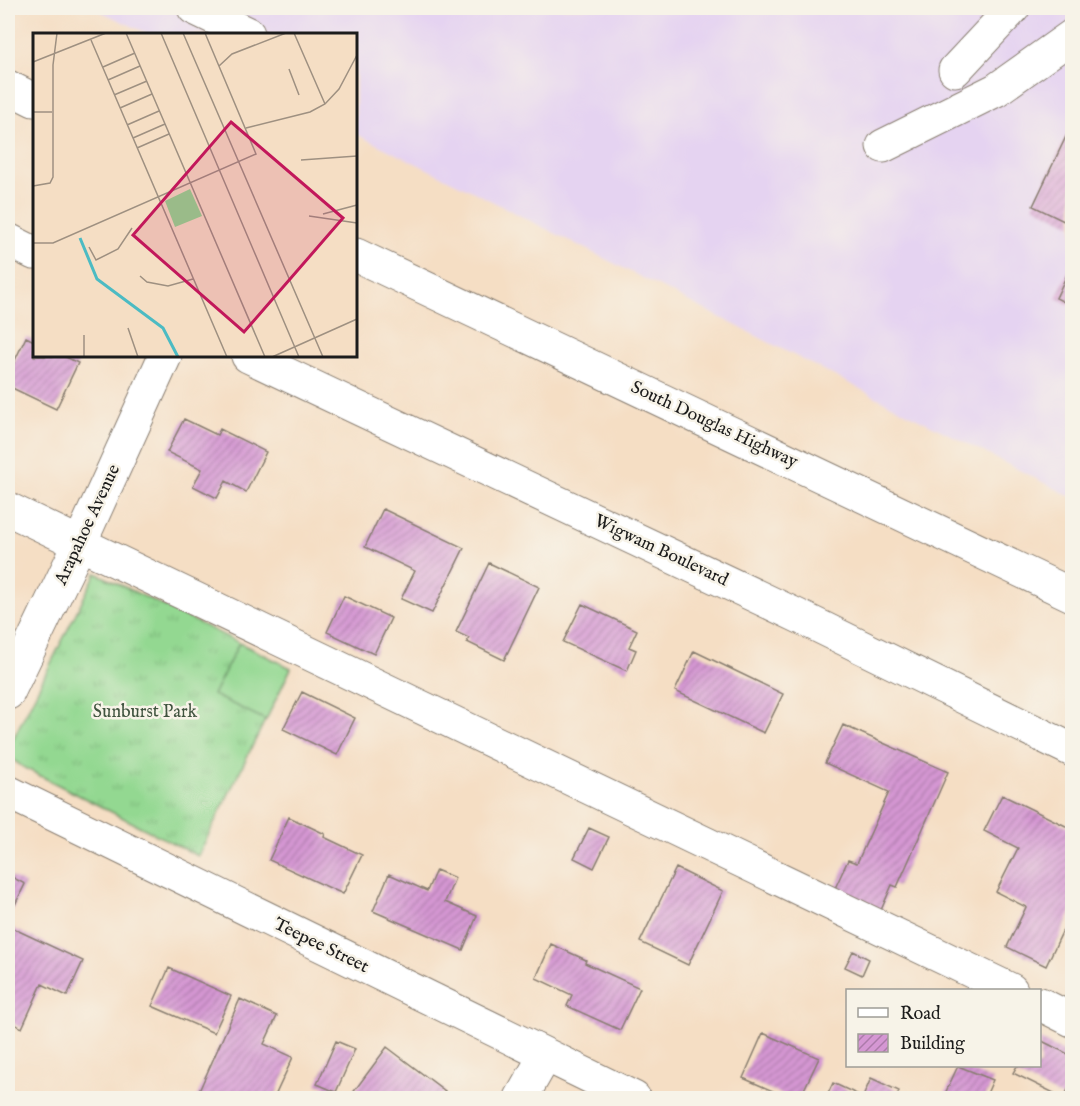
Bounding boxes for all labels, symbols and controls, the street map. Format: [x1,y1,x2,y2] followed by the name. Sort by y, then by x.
[33,33,357,357] inset map
[627,376,801,474] street label: South Douglas Highway
[50,461,126,590] street label: Arapahoe Avenue
[590,510,732,592] street label: Wigwam Boulevard
[93,701,197,724] park label: Sunburst Park
[270,913,372,979] street label: Teepee Street
[846,989,1041,1067] legend
[900,1003,941,1026] text: Road
[900,1033,965,1056] text: Building

